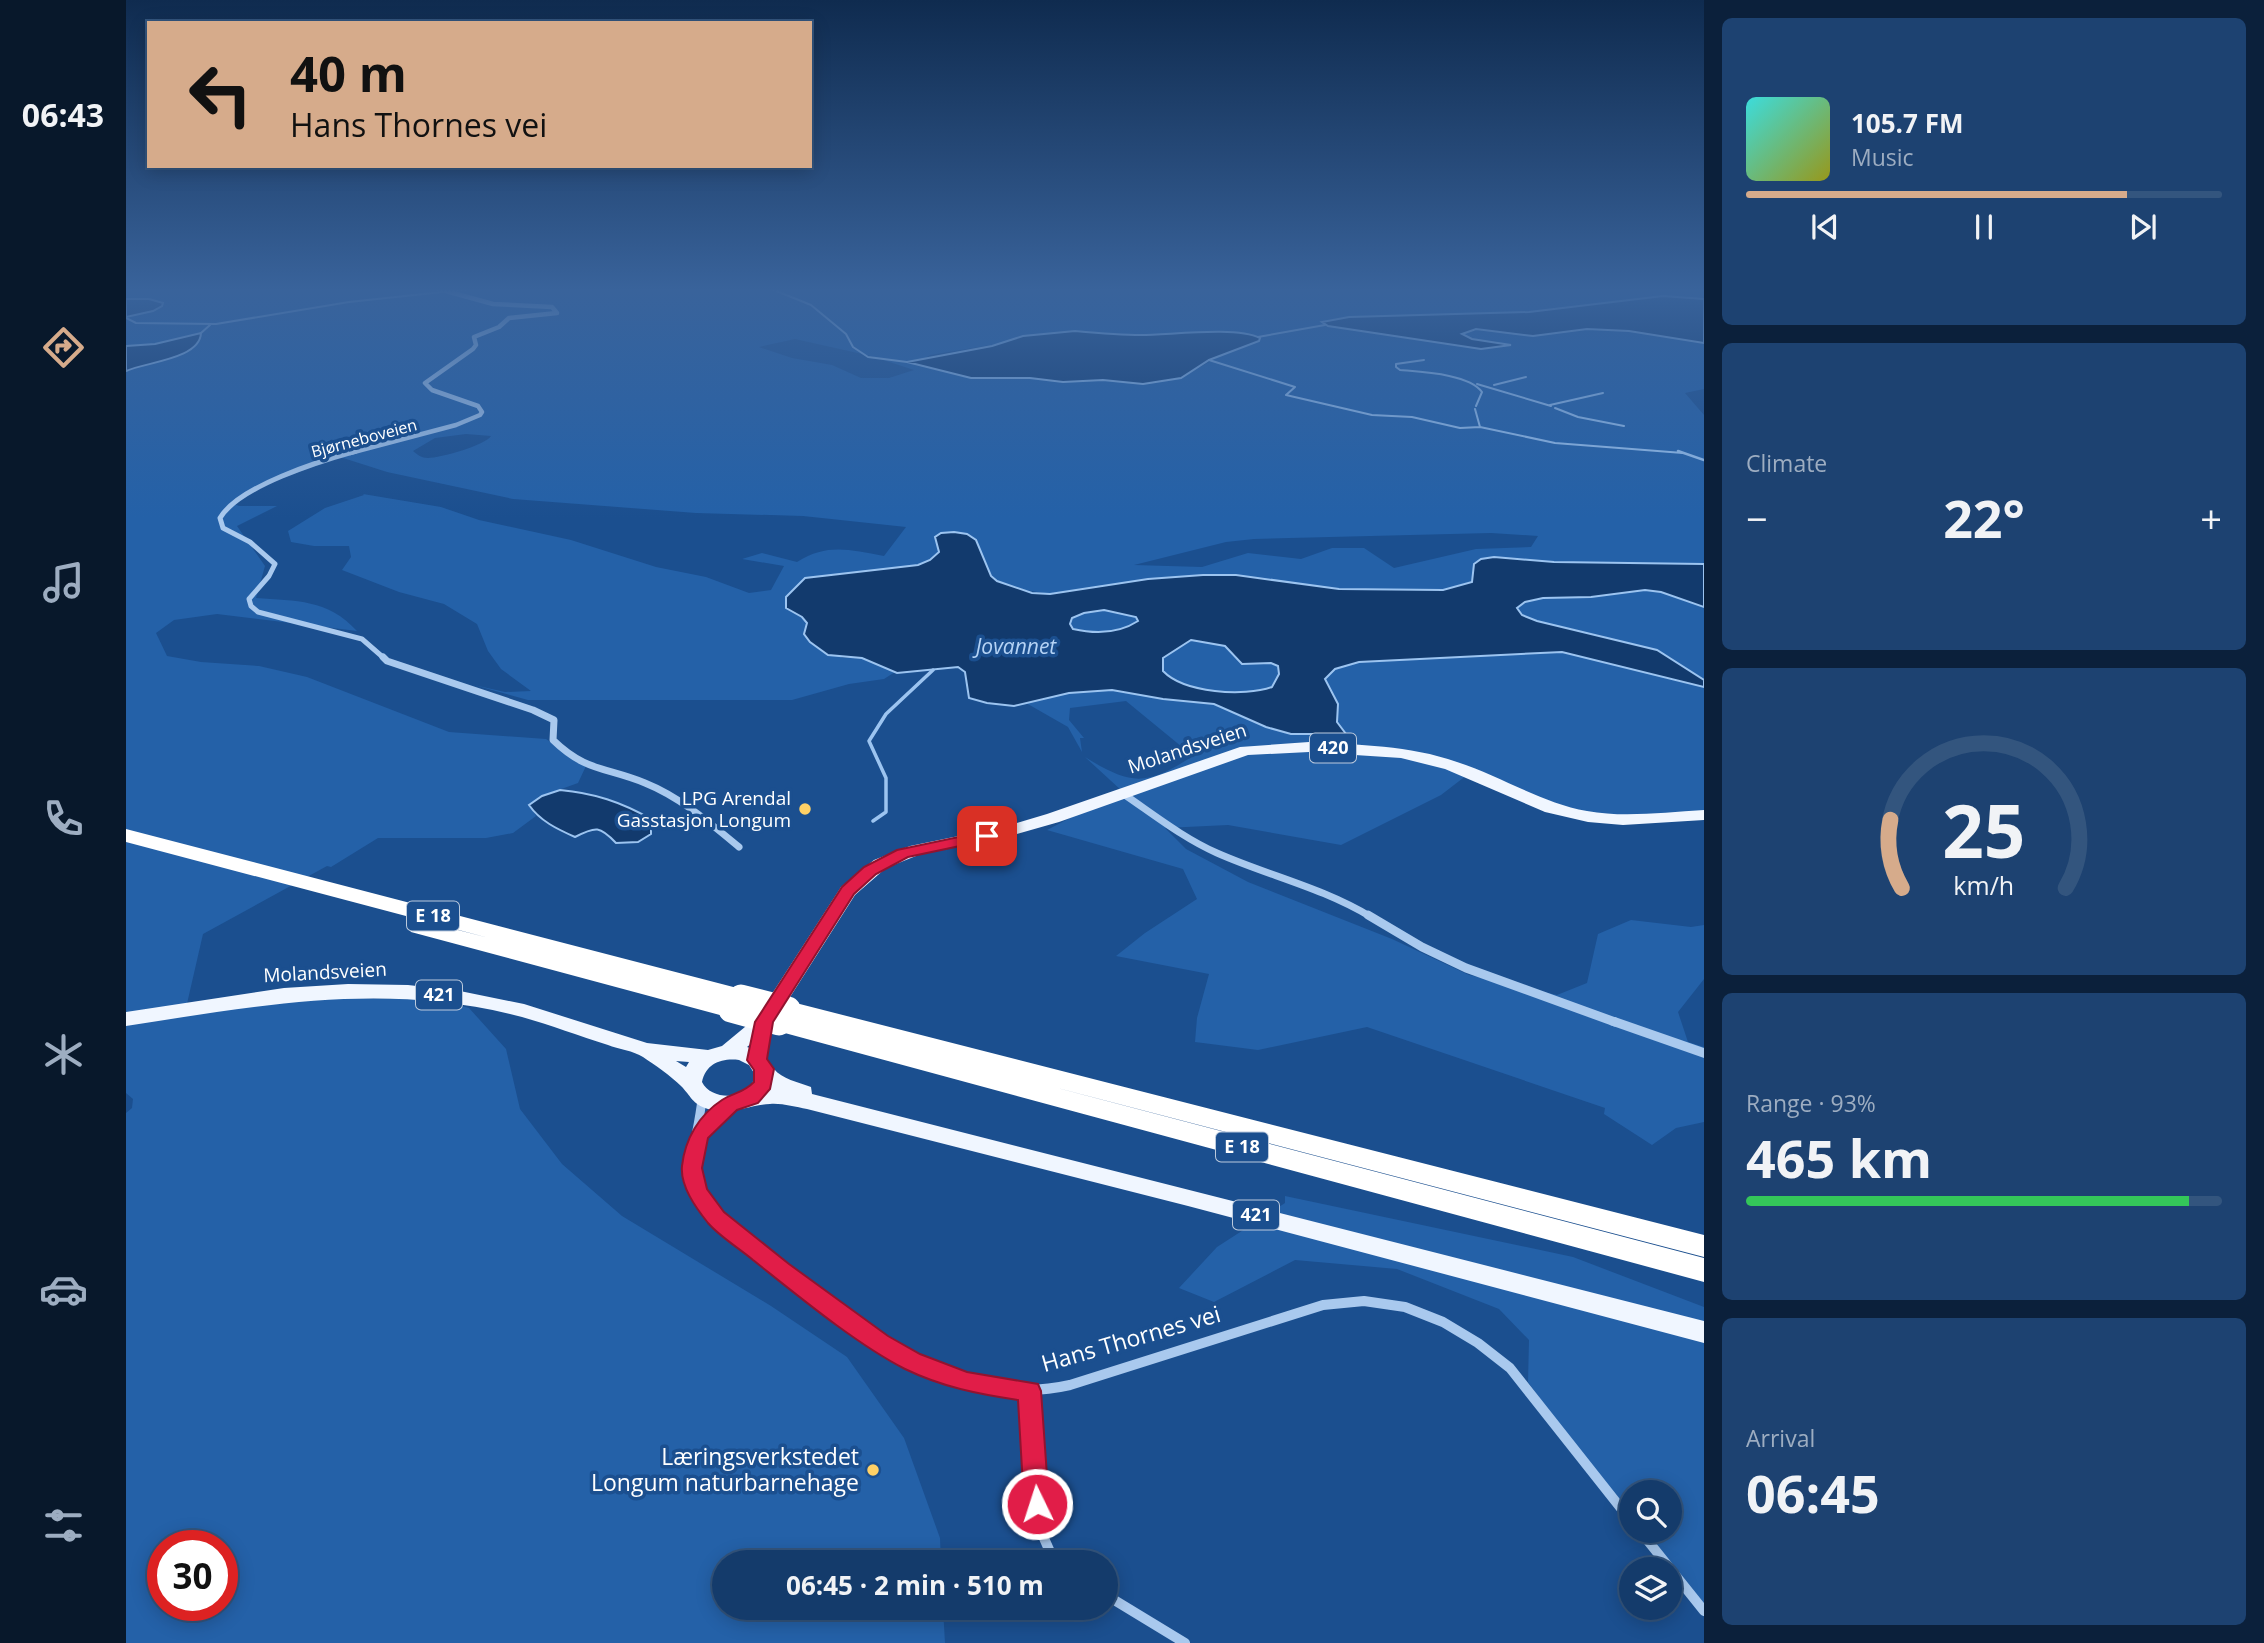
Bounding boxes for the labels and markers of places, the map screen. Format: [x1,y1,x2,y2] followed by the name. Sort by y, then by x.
[617,785,791,833] place label: LPG Arendal Gasstasjon Longum
[797,801,813,817] marker: LPG Arendal Gasstasjon Longum
[957,806,1017,866] pin
[591,1440,859,1498] place label: Læringsverkstedet Longum naturbarnehage
[865,1462,881,1478] marker: Læringsverkstedet Longum naturbarnehage

